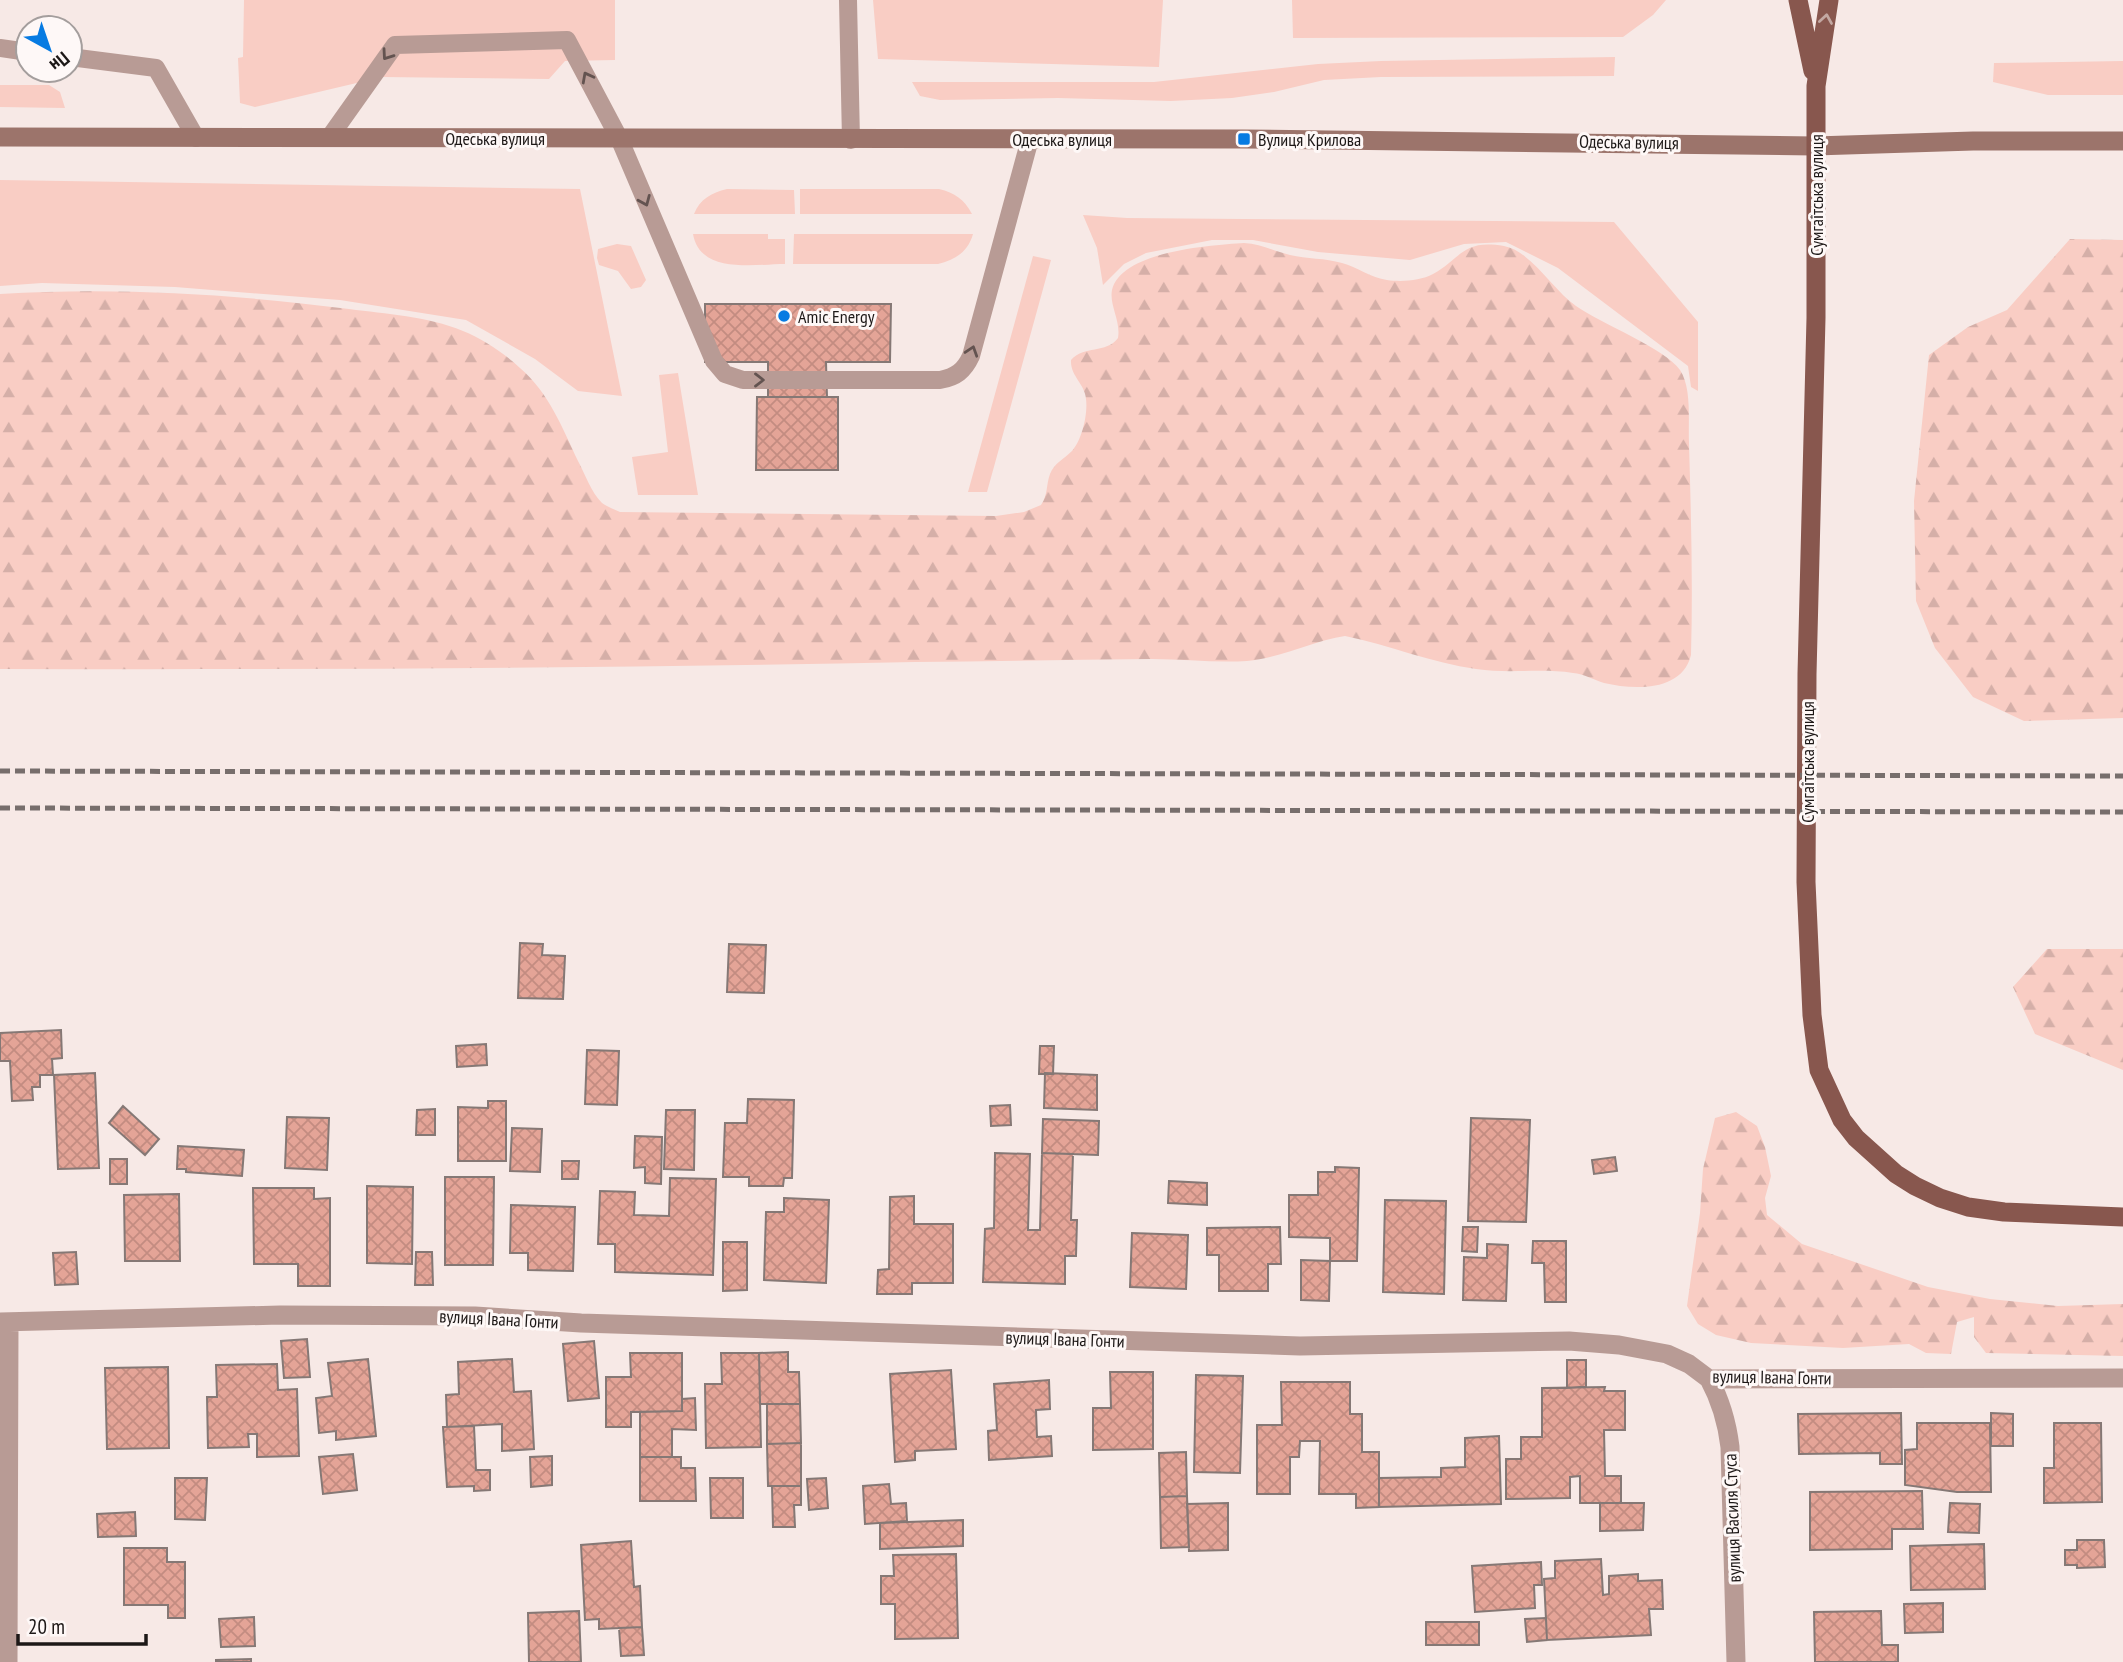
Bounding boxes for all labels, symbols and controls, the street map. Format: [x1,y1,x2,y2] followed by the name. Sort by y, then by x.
[1818,13,1833,24] one-way arrow
[14,14,84,84] north arrow
[45,47,75,77] text: Пн
[383,47,396,60] one-way arrow
[582,72,595,84] one-way arrow
[445,127,545,150] street label: Одеська вулиця
[1012,128,1112,151] street label: Одеська вулиця
[1258,128,1361,151] place label: Вулиця Крилова
[1579,130,1679,154] street label: Одеська вулиця
[1236,131,1252,147] marker: Вулиця Крилова
[1805,134,1828,256] street label: Сумгаїтська вулиця
[637,193,651,206] one-way arrow
[798,305,875,328] place label: Amic Energy
[776,308,792,324] marker: Amic Energy
[963,345,978,357] one-way arrow
[755,372,765,388] one-way arrow
[1796,701,1819,823] street label: Сумгаїтська вулиця
[439,1304,559,1334] street label: вулиця Івана Гонти
[1005,1325,1125,1353] street label: вулиця Івана Гонти
[1712,1364,1832,1390] street label: вулиця Івана Гонти
[1718,1453,1746,1583] street label: вулиця Василя Стуса
[18,1602,145,1646] scale bar
[28,1613,65,1640] text: 20 m

